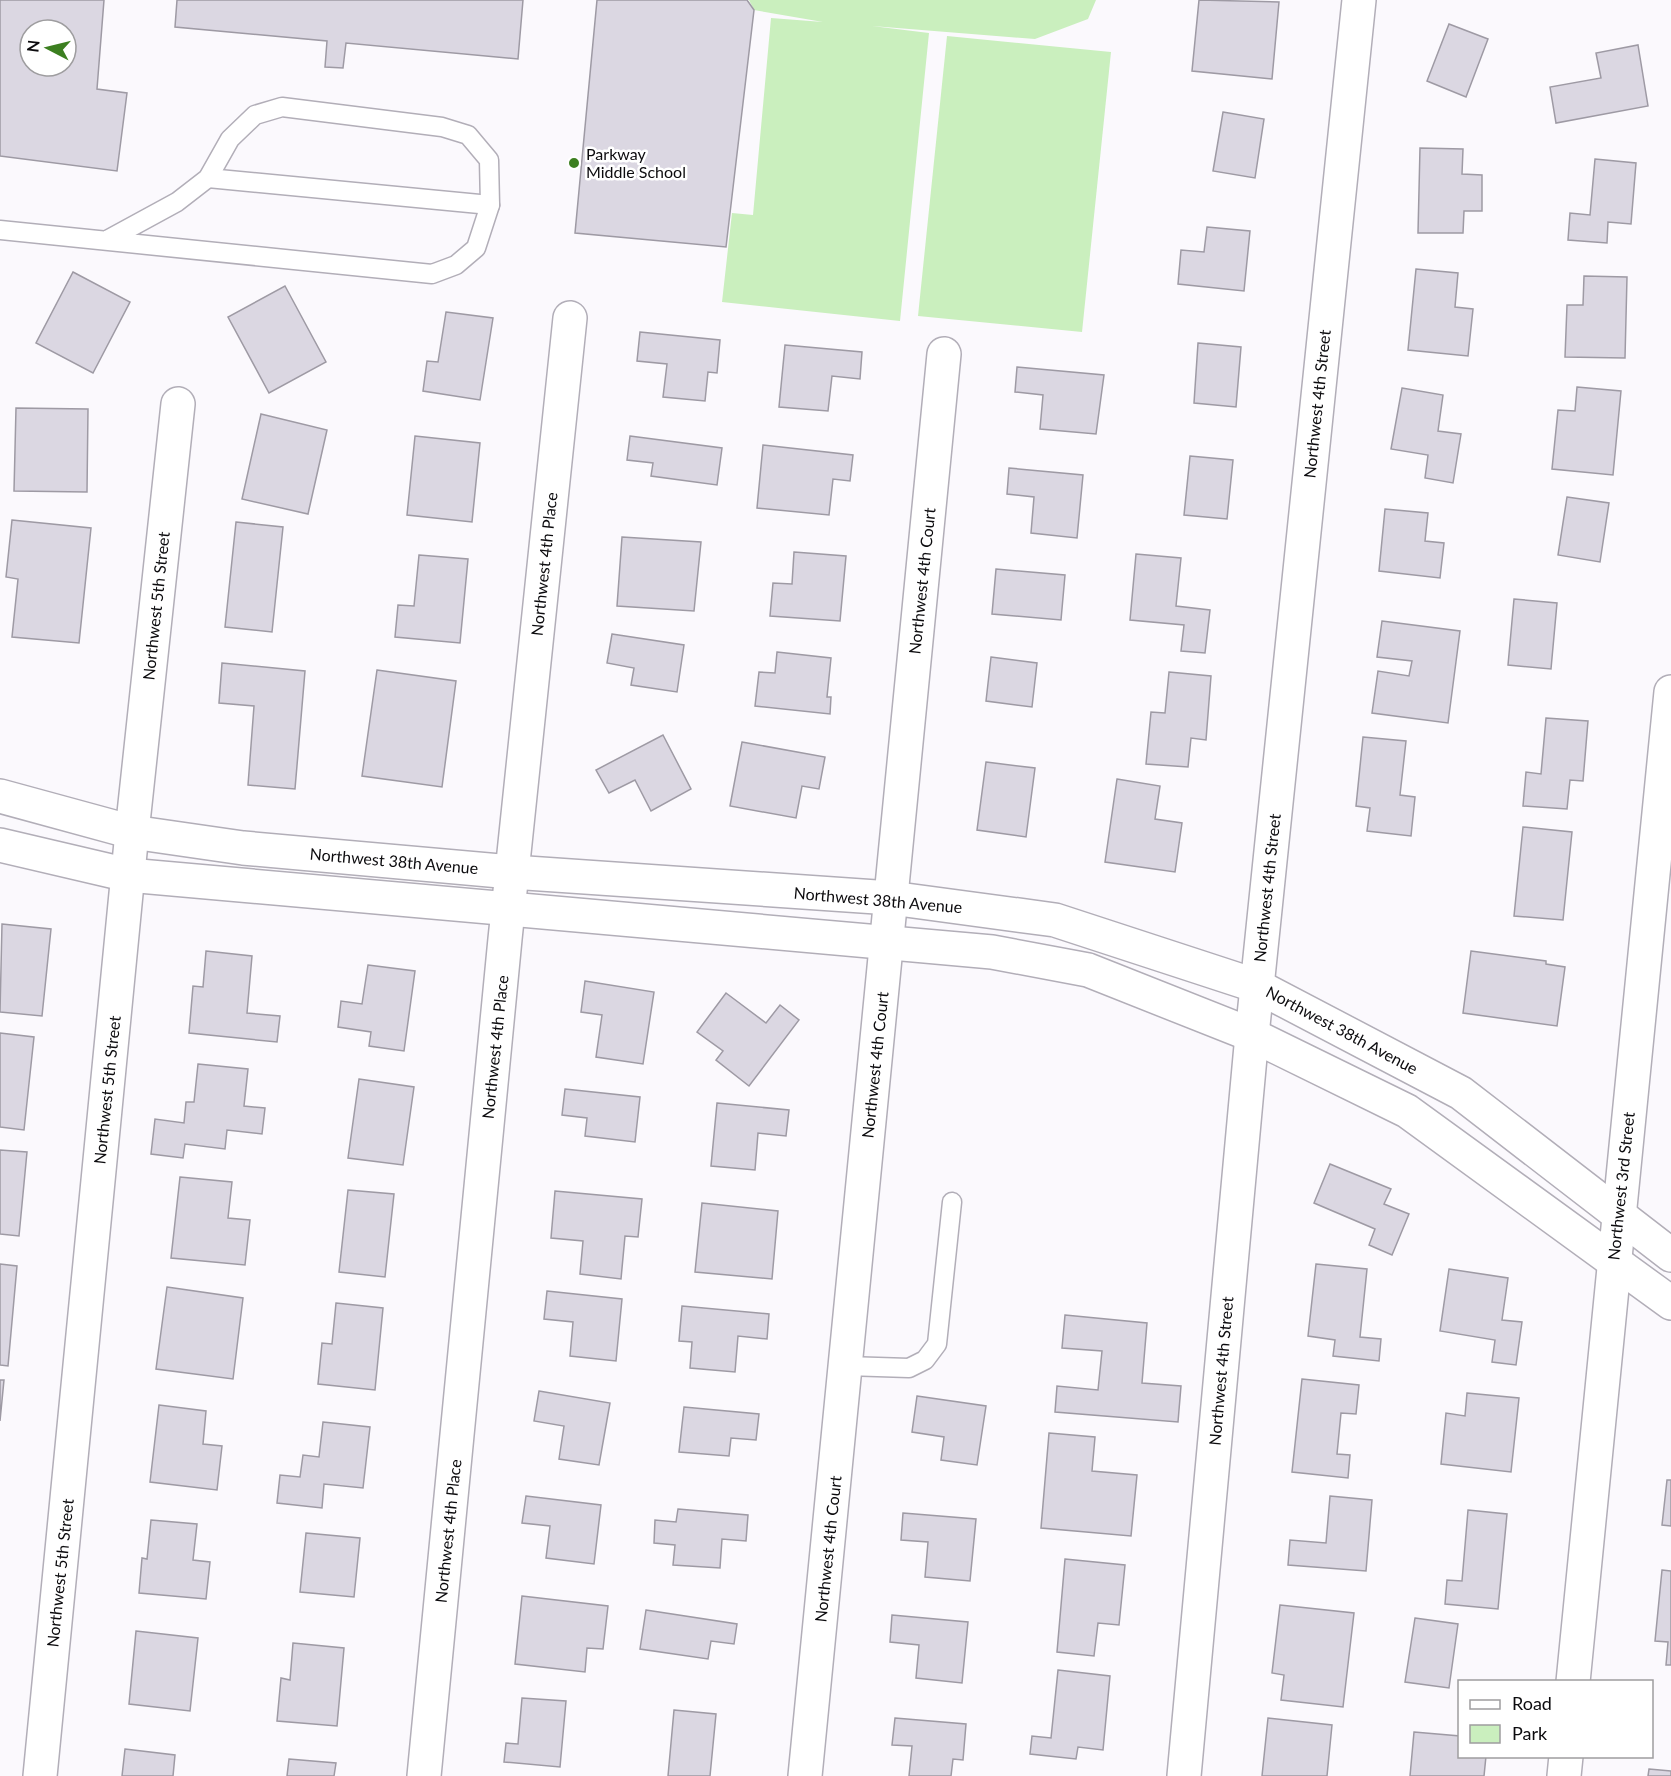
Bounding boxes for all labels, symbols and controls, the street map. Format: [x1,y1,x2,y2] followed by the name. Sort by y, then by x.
[18,18,78,78] north arrow
[22,39,43,53] text: N
[586,144,686,181] place label: Parkway Middle School
[567,156,581,170] marker: Parkway Middle School
[1299,328,1334,479] street label: Northwest 4th Street
[527,491,560,637] street label: Northwest 4th Place
[904,506,939,655] street label: Northwest 4th Court
[138,530,173,681] street label: Northwest 5th Street
[1249,812,1284,963] street label: Northwest 4th Street
[309,844,479,877] street label: Northwest 38th Avenue
[793,883,963,916] street label: Northwest 38th Avenue
[478,974,511,1120] street label: Northwest 4th Place
[1263,982,1421,1078] street label: Northwest 38th Avenue
[857,990,892,1139] street label: Northwest 4th Court
[89,1014,124,1165] street label: Northwest 5th Street
[1603,1111,1638,1261] street label: Northwest 3rd Street
[1205,1295,1236,1446] street label: Northwest 4th Street
[431,1458,464,1604] street label: Northwest 4th Place
[810,1474,845,1623] street label: Northwest 4th Court
[42,1497,77,1648] street label: Northwest 5th Street
[1458,1680,1653,1758] legend
[1512,1692,1552,1714] text: Road
[1512,1722,1548,1744] text: Park

